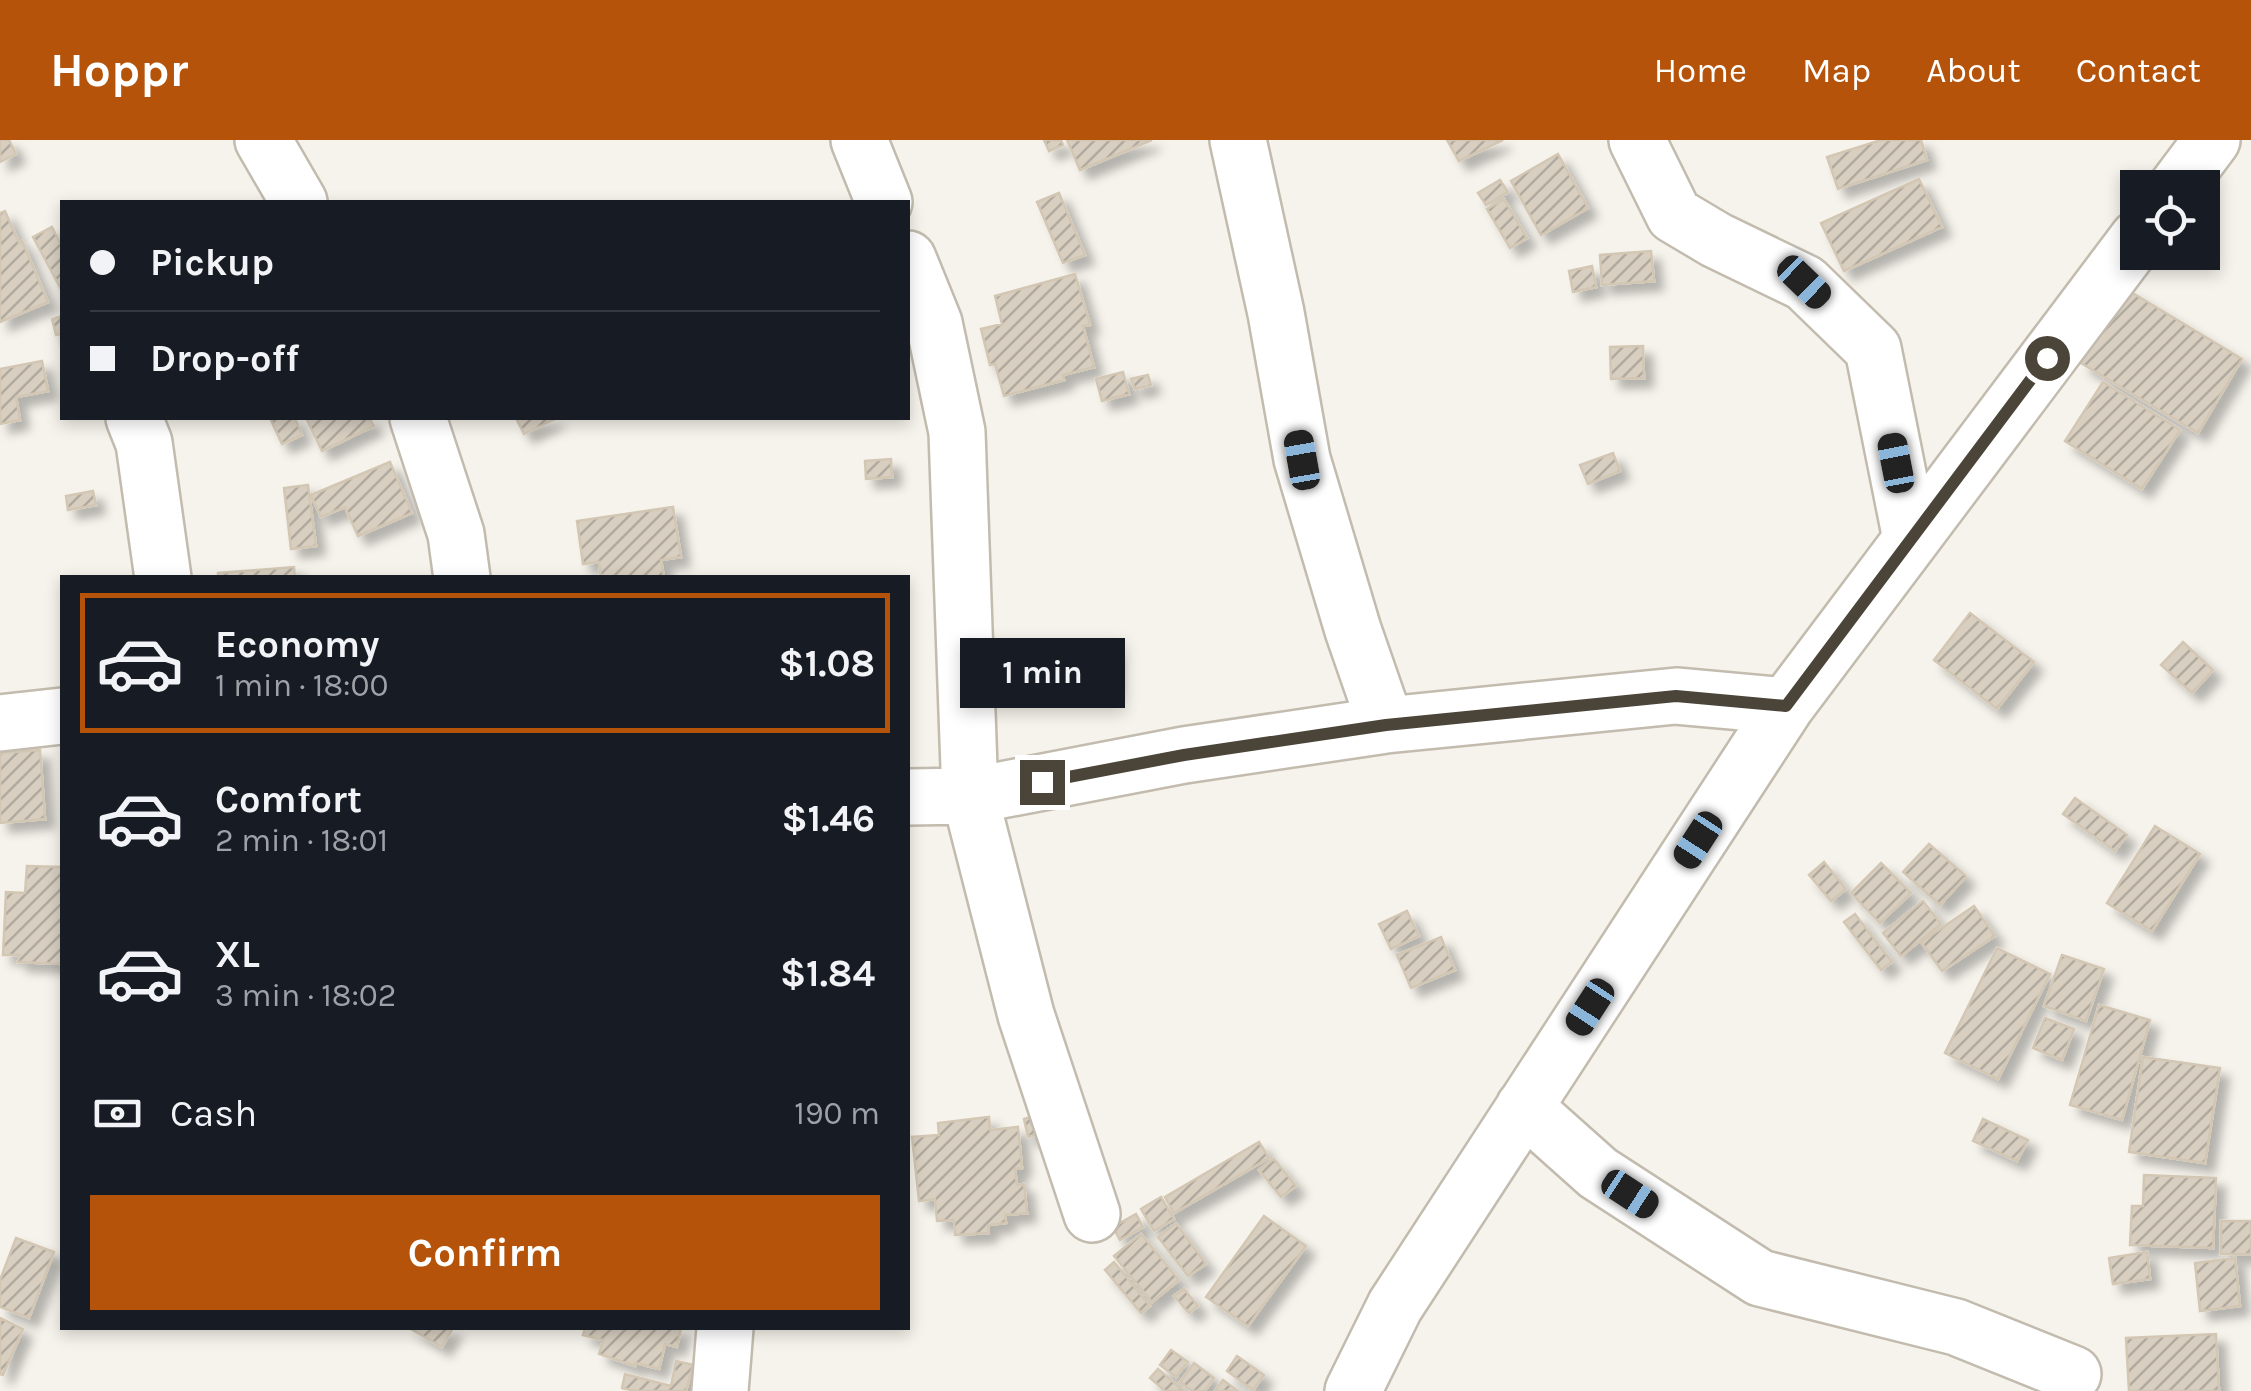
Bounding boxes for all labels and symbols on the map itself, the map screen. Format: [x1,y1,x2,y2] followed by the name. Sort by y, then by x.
[1772,250,1836,314] car
[2025,336,2070,381] route start
[1282,428,1322,492] car
[1876,431,1916,495] car
[960,637,1124,707] callout: 1 min
[1020,760,1065,805] route end
[1669,807,1727,873] car
[1561,974,1619,1040] car
[1597,1165,1663,1223] car

